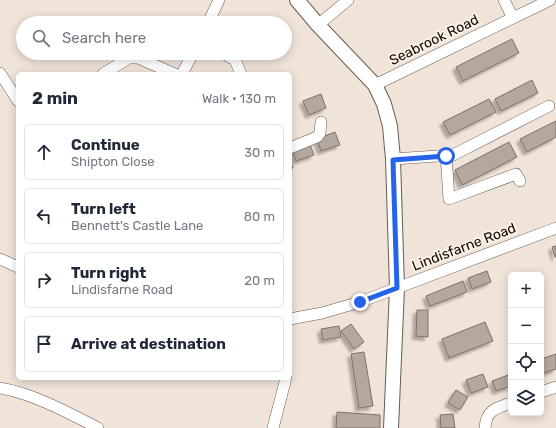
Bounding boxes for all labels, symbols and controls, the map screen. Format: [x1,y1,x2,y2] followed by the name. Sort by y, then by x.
[386,11,482,69] street label: Seabrook Road
[16,16,292,60] search box
[30,27,52,49] icon: search
[62,29,146,47] text: Search here
[32,88,78,108] text: 2 min
[202,91,276,106] text: Walk · 130 m
[71,136,140,154] text: Continue
[33,141,55,163] icon: ahead
[244,145,275,160] text: 30 m
[437,147,455,165] route start
[71,154,155,169] text: Shipton Close
[71,200,136,218] text: Turn left
[33,205,55,227] icon: left
[244,209,275,224] text: 80 m
[71,218,203,233] text: Bennett's Castle Lane
[410,219,518,275] street label: Lindisfarne Road
[71,264,146,282] text: Turn right
[33,269,55,291] icon: right
[508,272,544,416] map controls
[508,272,544,308] button: +
[244,273,275,288] text: 20 m
[71,282,173,297] text: Lindisfarne Road
[351,293,369,311] route end
[508,308,544,344] button: −
[33,333,55,355] icon: arrive
[71,335,226,353] text: Arrive at destination
[508,344,544,380] button: locate
[508,380,544,416] button: layers

